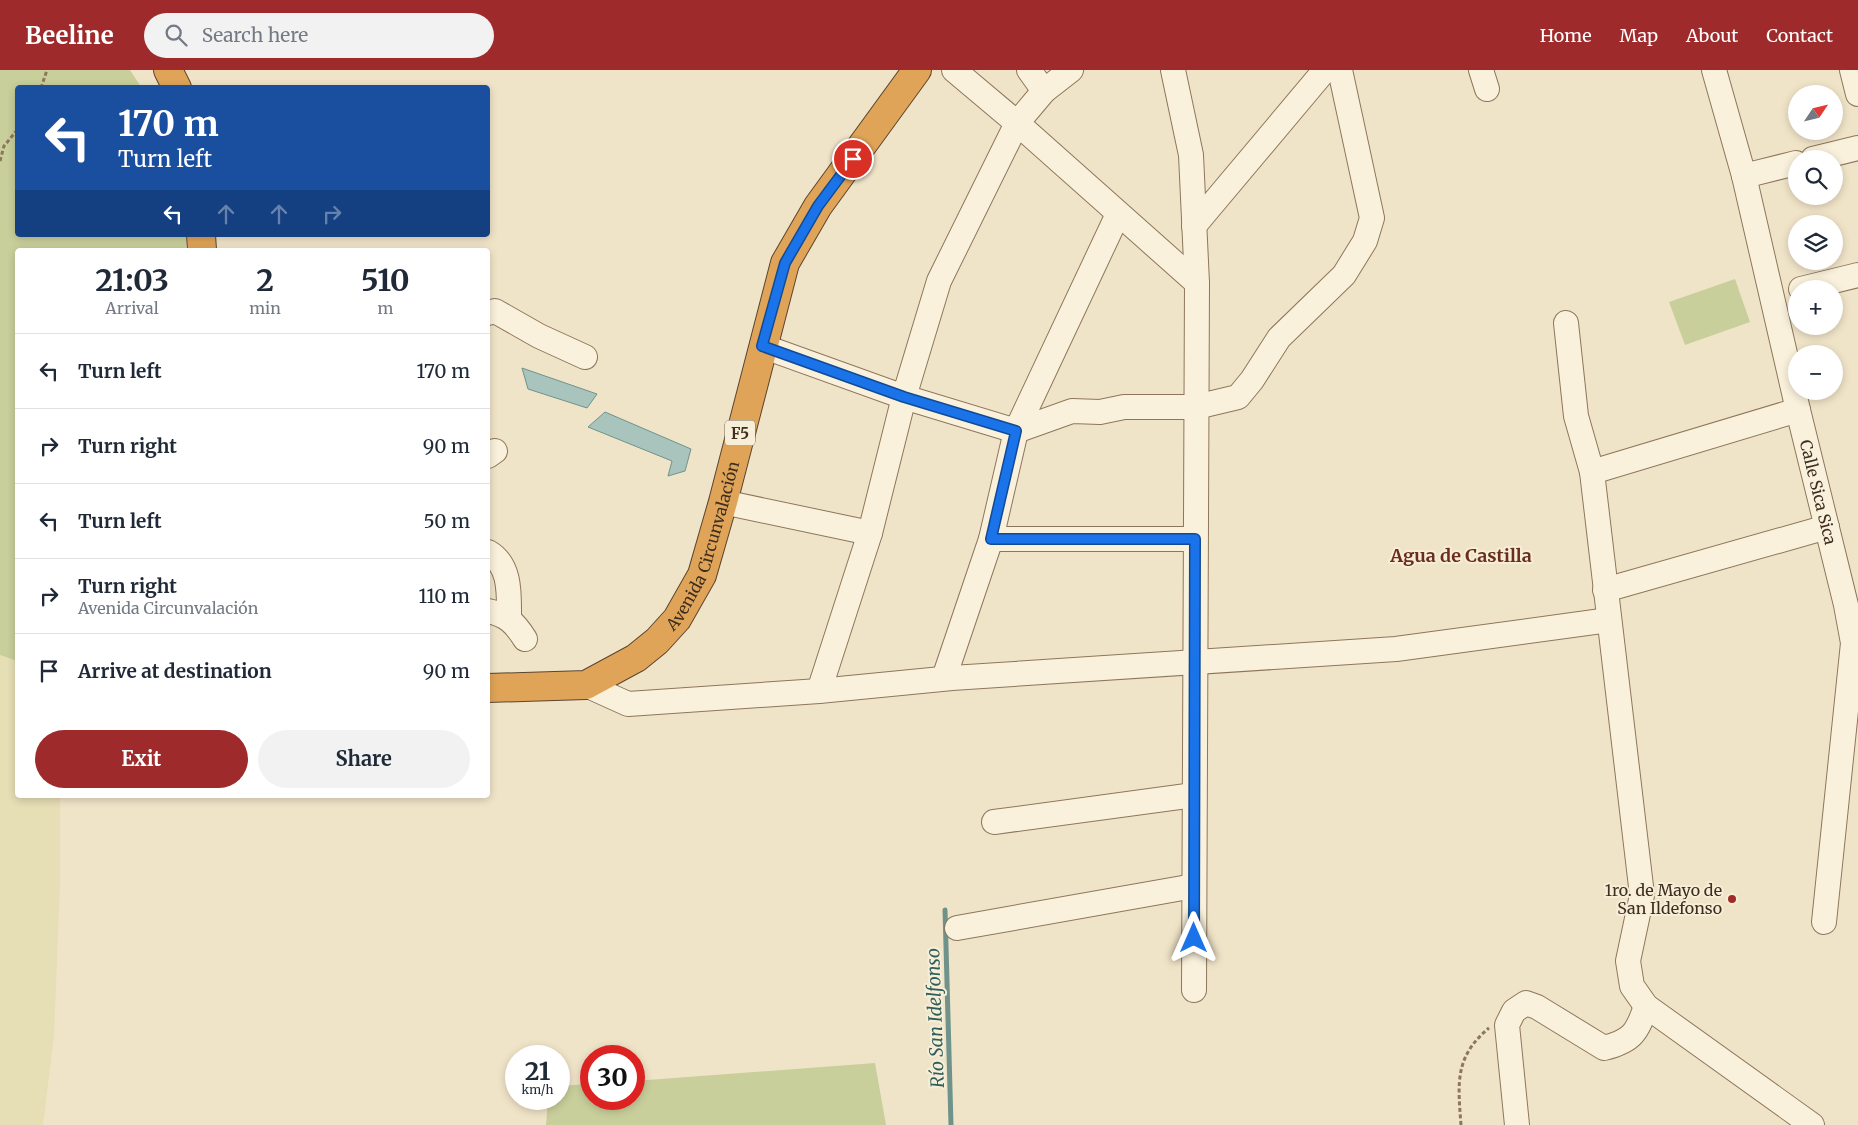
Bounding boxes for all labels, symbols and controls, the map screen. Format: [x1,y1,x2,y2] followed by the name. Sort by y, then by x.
[144,13,494,58] search box
[25,20,114,51] text: Beeline
[162,21,190,49] icon: search
[202,23,308,47] text: Search here
[1540,24,1592,47] text: Home
[1620,24,1658,47] text: Map
[1686,24,1738,47] text: About
[1766,24,1833,47] text: Contact
[1788,85,1842,140] north arrow
[1788,85,1843,400] map controls
[118,102,219,146] text: 170 m
[35,105,100,170] icon: left
[832,138,874,180] pin
[118,145,212,173] text: Turn left
[839,145,867,173] icon: arrive
[1788,150,1843,205] button: search
[159,200,187,228] icon: left
[212,200,240,228] icon: ahead
[265,200,293,228] icon: ahead
[318,200,346,228] icon: right
[1788,215,1843,270] button: layers
[95,261,169,299] text: 21:03
[256,261,274,299] text: 2
[361,261,410,299] text: 510
[1788,280,1843,335] button: +
[105,298,159,318] text: Arrival
[249,298,281,318] text: min
[377,298,393,318] text: m
[1788,345,1843,400] button: −
[35,357,63,385] icon: left
[78,359,162,383] text: Turn left
[417,359,470,383] text: 170 m
[725,420,755,446] road number: F5
[35,432,63,460] icon: right
[78,434,177,458] text: Turn right
[423,434,470,458] text: 90 m
[1796,438,1841,547] street label: Calle Sica Sica
[661,458,743,635] street label: Avenida Circunvalación
[35,507,63,535] icon: left
[78,509,162,533] text: Turn left
[424,509,470,533] text: 50 m
[1389,544,1532,567] district label: Agua de Castilla
[78,574,177,598] text: Turn right
[35,582,63,610] icon: right
[419,584,470,608] text: 110 m
[78,598,258,618] text: Avenida Circunvalación
[35,657,63,685] icon: arrive
[78,659,272,683] text: Arrive at destination
[423,659,470,683] text: 90 m
[35,730,248,788] button: Exit
[258,730,470,788] button: Share
[1605,880,1722,918] place label: 1ro. de Mayo de San Ildefonso
[1726,893,1738,905] marker: 1ro. de Mayo de San Ildefonso
[1167,911,1219,963] position arrow
[921,948,949,1088] water label: Río San Idelfonso
[580,1045,645,1110] speed limit sign: 30
[525,1055,550,1087] text: 21
[522,1082,553,1097] text: km/h

